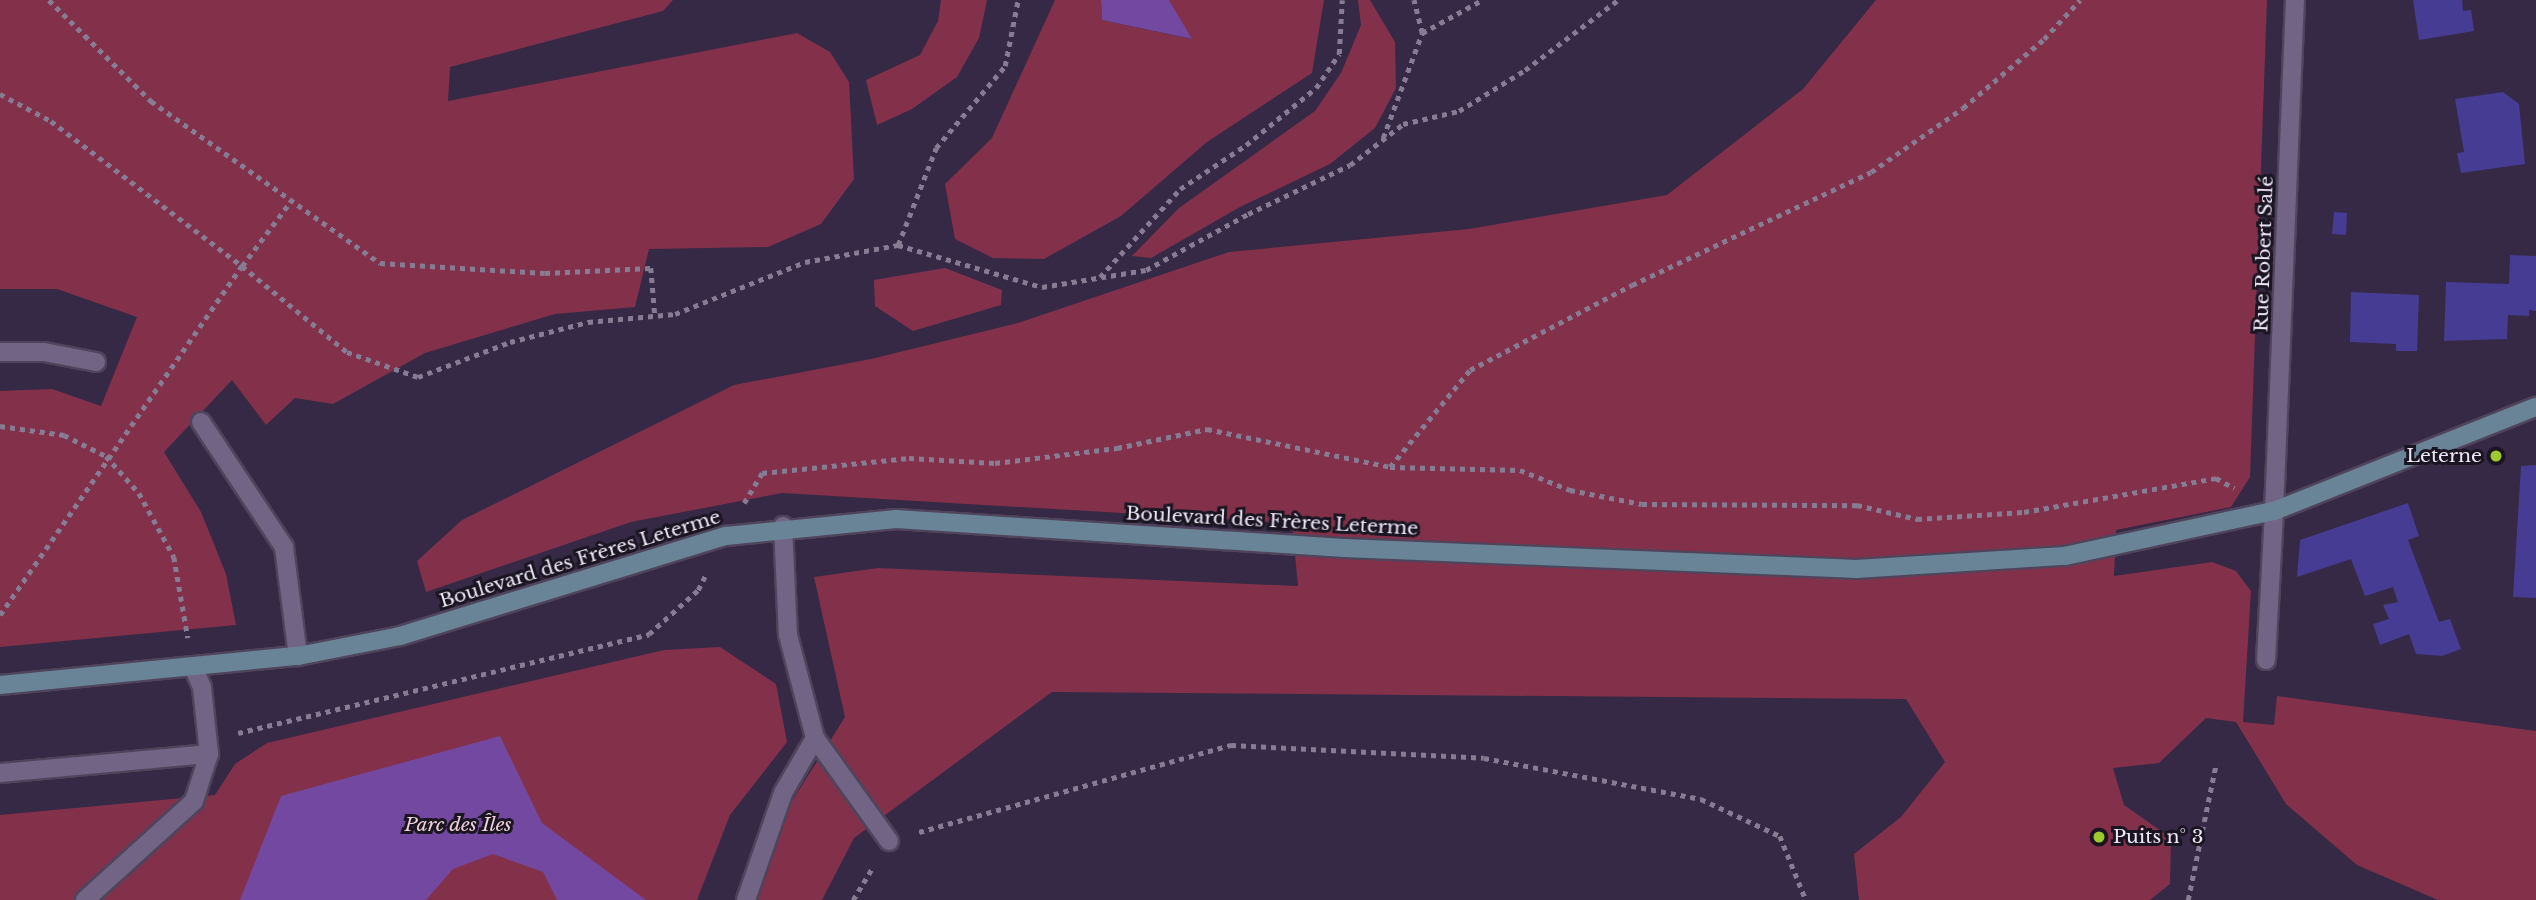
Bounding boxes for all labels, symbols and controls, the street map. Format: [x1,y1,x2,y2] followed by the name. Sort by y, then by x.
[2250,176,2278,332] street label: Rue Robert Salé
[2406,445,2482,467] place label: Leterne
[2488,448,2504,464] marker: Leterne
[1125,502,1419,540] street label: Boulevard des Frères Leterme
[437,505,723,613] street label: Boulevard des Frères Leterme
[404,814,512,836] park label: Parc des Îles
[2113,826,2203,848] place label: Puits n° 3
[2091,829,2107,845] marker: Puits n° 3

